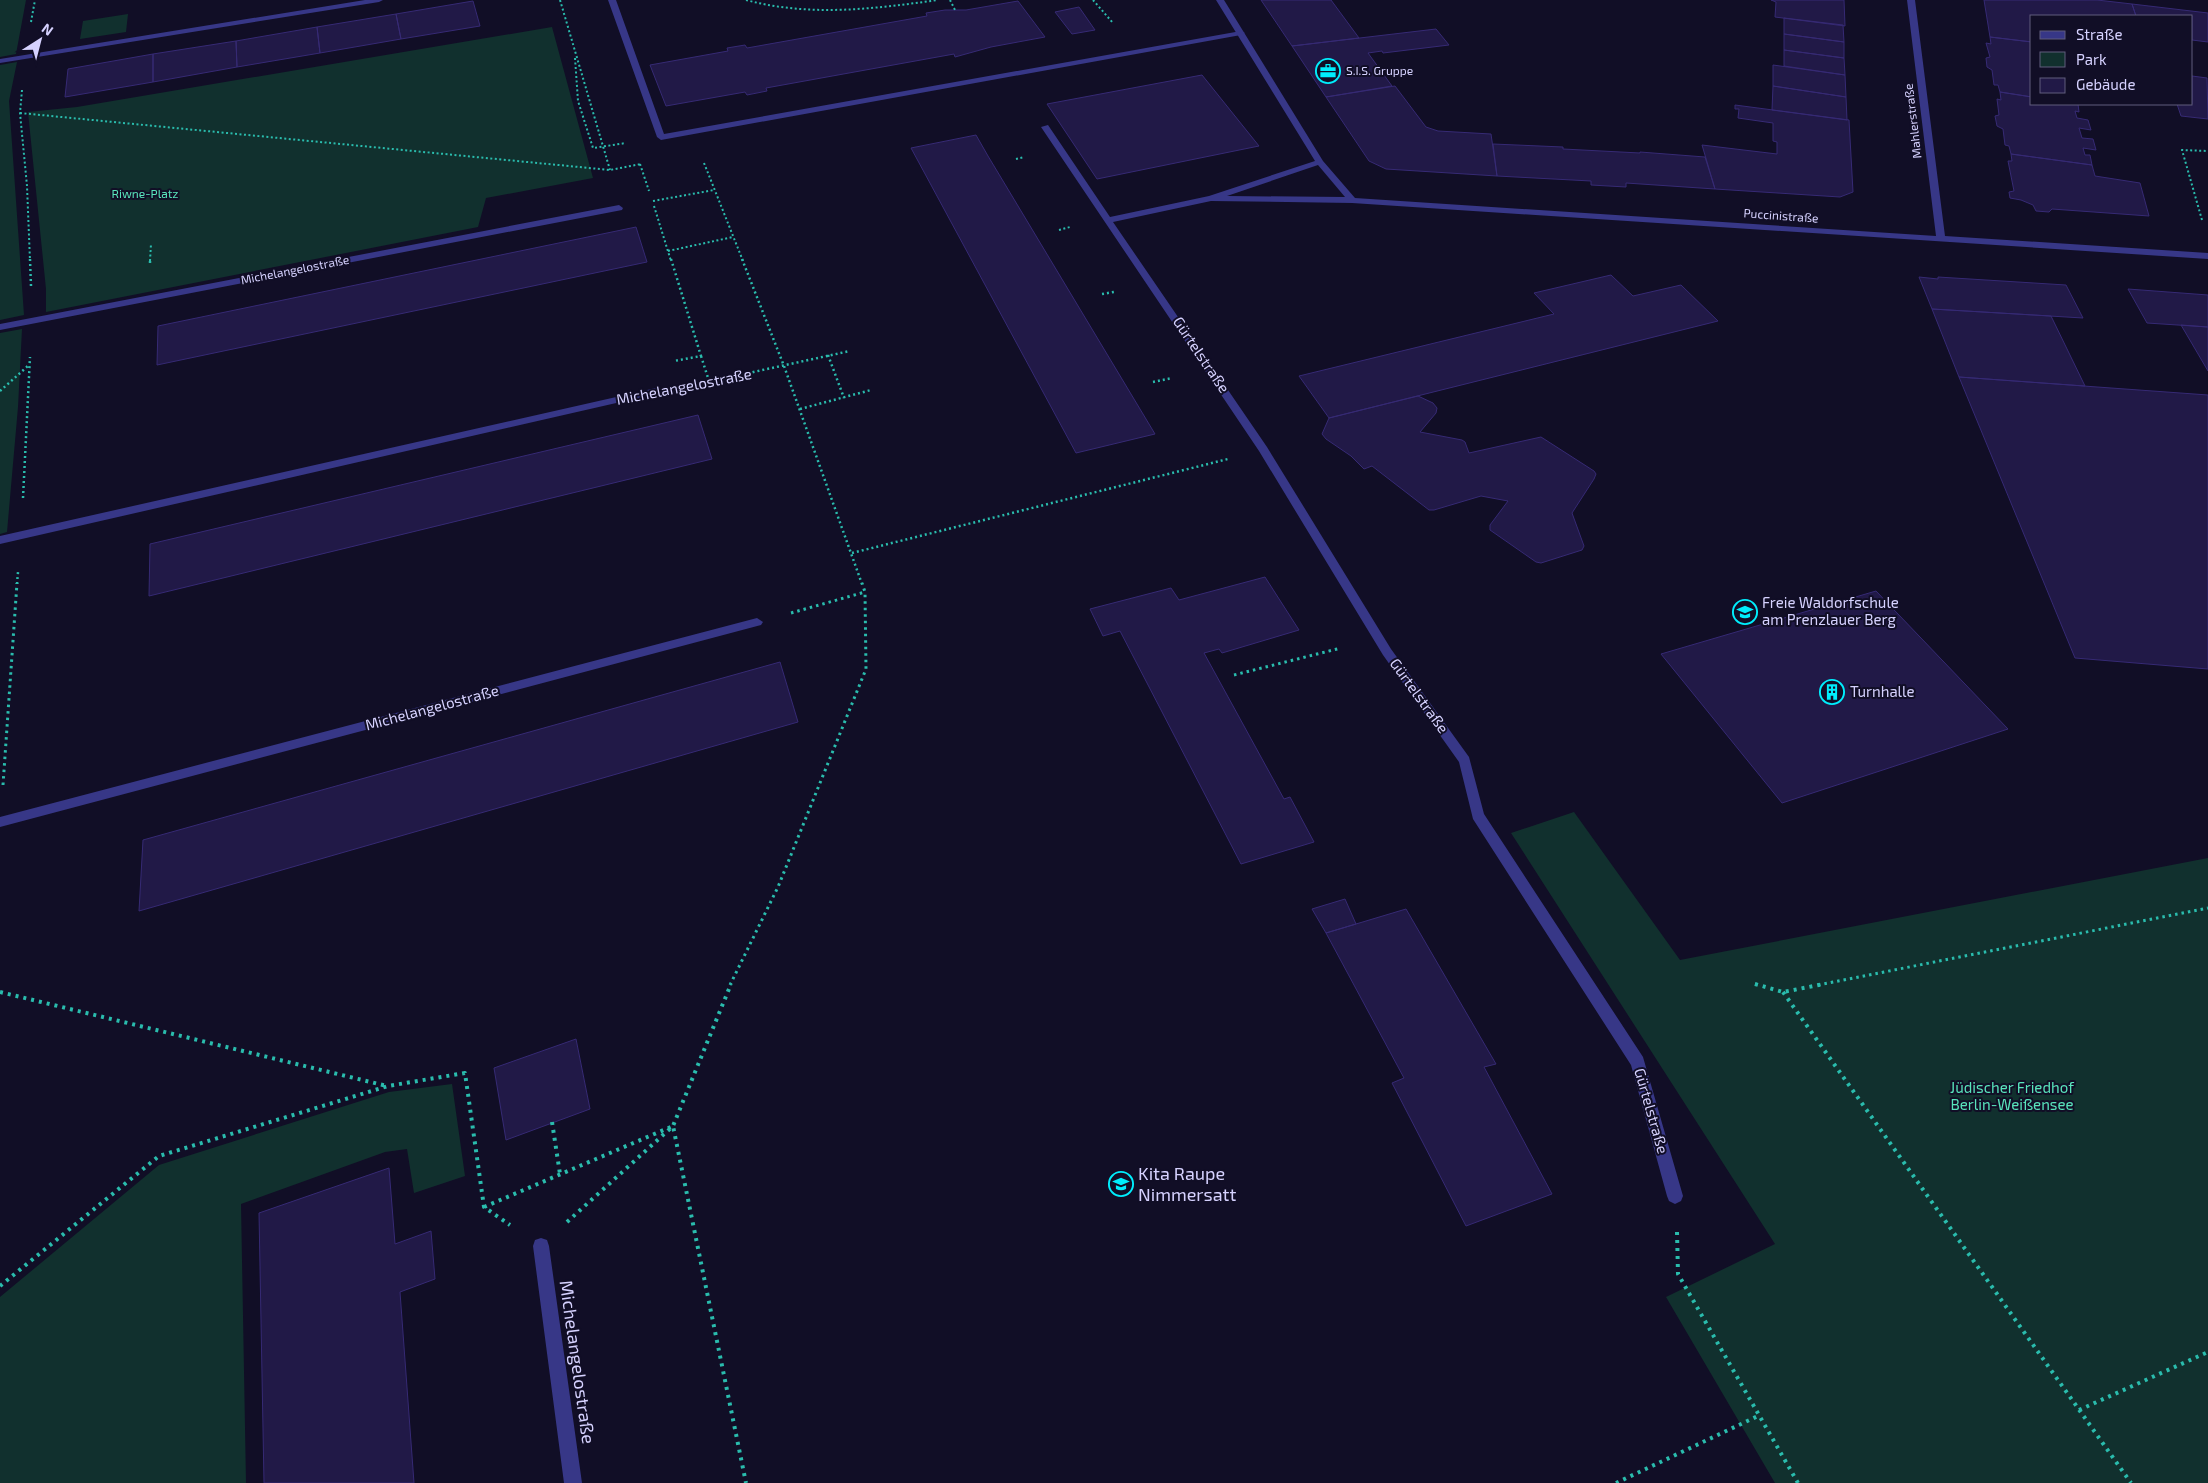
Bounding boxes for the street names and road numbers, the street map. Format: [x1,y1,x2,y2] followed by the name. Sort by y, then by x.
[1900,83,1924,159] street label: Mahlerstraße
[1743,205,1819,225] street label: Puccinistraße
[239,252,350,286] street label: Michelangelostraße
[1170,313,1234,396] street label: Gürtelstraße
[615,364,753,408] street label: Michelangelostraße
[1387,655,1453,736] street label: Gürtelstraße
[363,681,500,734] street label: Michelangelostraße
[1631,1066,1673,1155] street label: Gürtelstraße
[556,1279,600,1445] street label: Michelangelostraße

